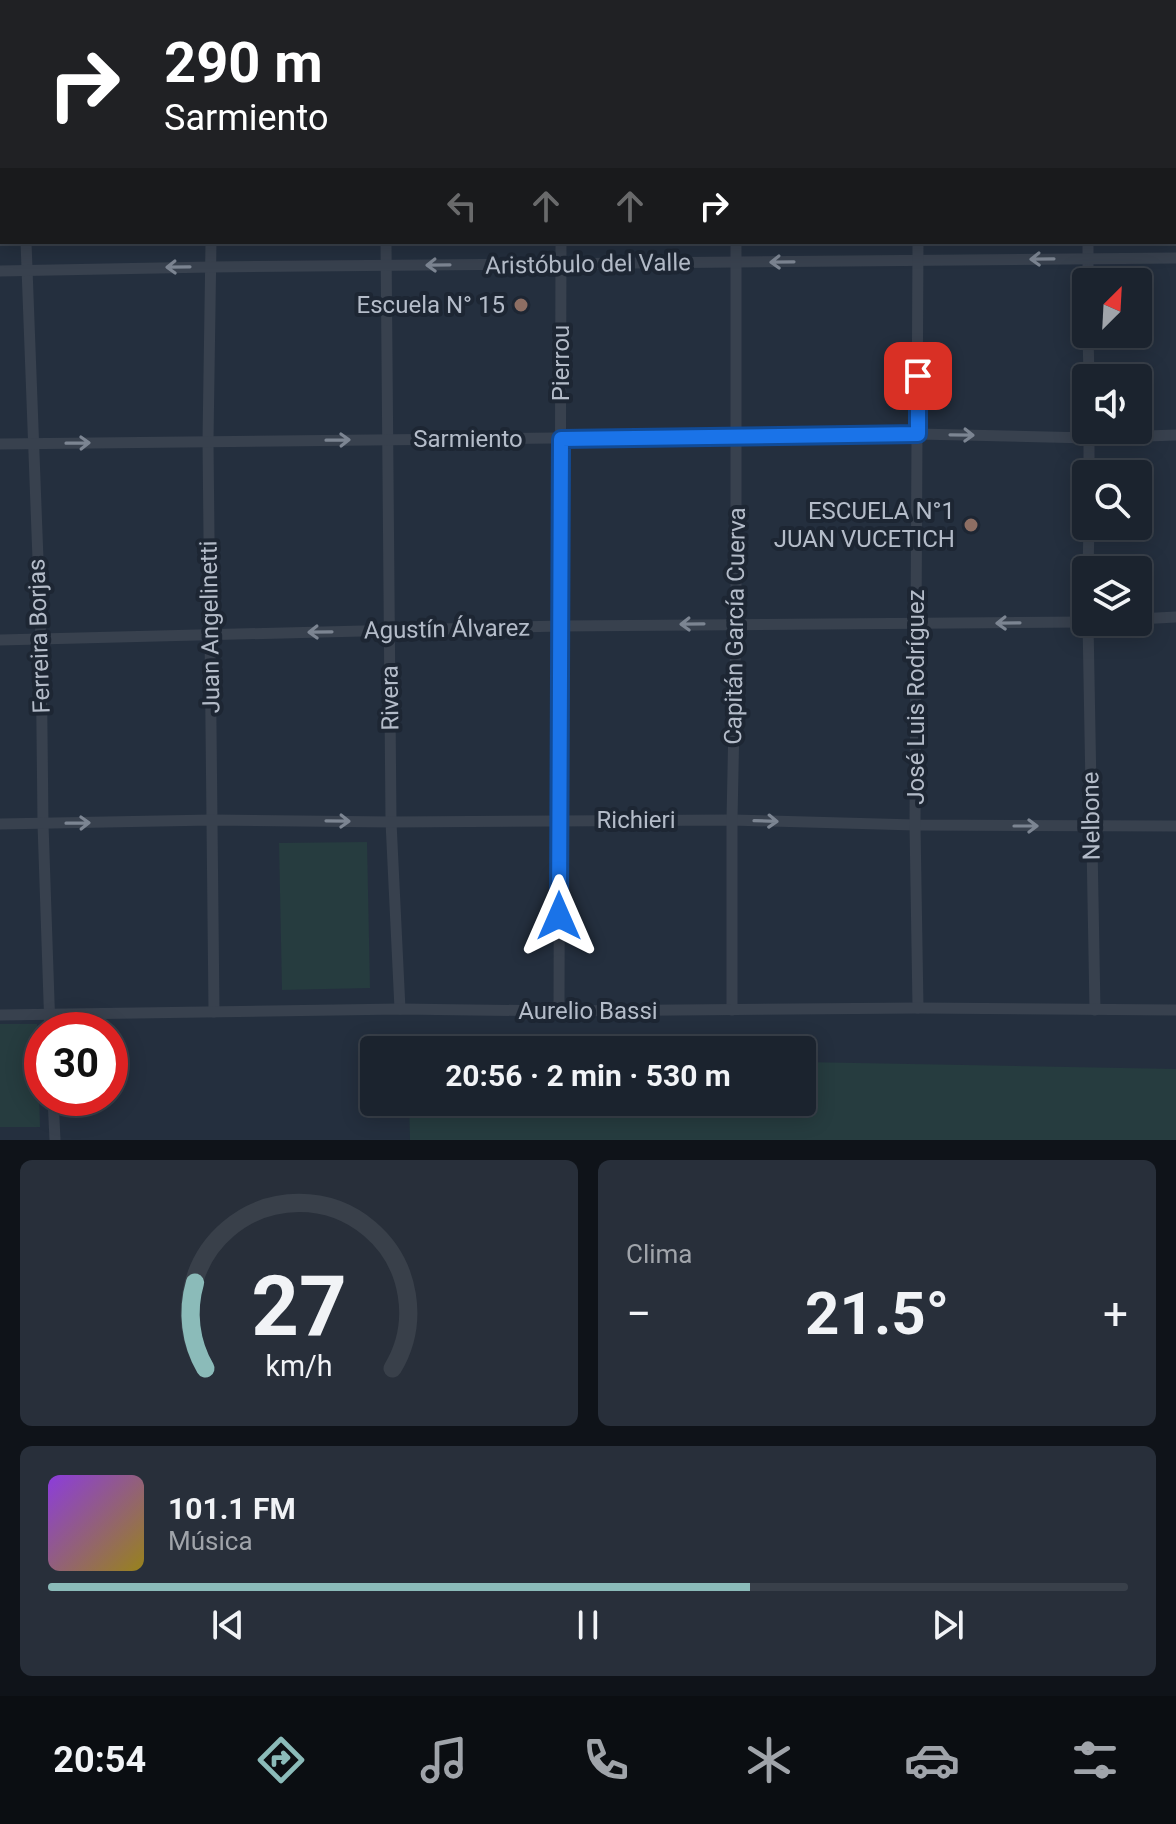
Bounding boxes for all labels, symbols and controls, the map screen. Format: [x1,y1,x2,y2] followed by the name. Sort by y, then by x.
[164,30,323,96] text: 290 m
[32,32,136,136] icon: right
[164,97,328,139] text: Sarmiento
[440,184,484,228] icon: left
[524,184,568,228] icon: ahead
[608,184,652,228] icon: ahead
[692,184,736,228] icon: right
[485,248,691,280] street label: Aristóbulo del Valle
[1029,252,1056,267] one-way arrow
[769,254,796,270] one-way arrow
[425,257,452,273] one-way arrow
[165,260,192,275] one-way arrow
[1072,268,1152,348] north arrow
[1072,268,1152,636] map controls
[357,291,505,319] place label: Escuela N° 15
[512,296,530,314] marker: Escuela N° 15
[547,325,575,401] street label: Pierrou
[884,342,952,410] pin
[896,354,940,398] icon: arrive
[1072,364,1152,444] button: sound
[413,425,523,453] street label: Sarmiento
[948,427,975,443] one-way arrow
[324,432,351,448] one-way arrow
[64,435,91,451] one-way arrow
[1072,460,1152,540] button: search
[774,497,955,553] place label: ESCUELA N°1 JUAN VUCETICH
[719,507,751,745] street label: Capitán García Cuerva
[962,516,980,534] marker: ESCUELA N°1 JUAN VUCETICH
[194,540,226,714] street label: Juan Angelinetti
[1072,556,1152,636] button: layers
[22,558,56,714] street label: Ferreira Borjas
[902,589,930,805] street label: José Luis Rodríguez
[364,614,530,644] street label: Agustín Álvarez
[995,615,1022,630] one-way arrow
[679,616,706,632] one-way arrow
[307,624,334,640] one-way arrow
[375,665,405,731] street label: Rivera
[1076,771,1106,861] street label: Nelbone
[597,806,675,834] street label: Richieri
[324,813,351,829] one-way arrow
[752,813,779,828] one-way arrow
[64,815,91,831] one-way arrow
[1012,818,1039,834] one-way arrow
[517,874,601,958] position arrow
[518,997,658,1025] street label: Aurelio Bassi
[24,1012,128,1116] speed limit sign: 30
[445,1058,731,1093] text: 20:56 · 2 min · 530 m
[626,1239,693,1269] text: Clima
[251,1258,347,1355] text: 27
[805,1278,949,1349] text: 21.5°
[626,1288,651,1340] text: −
[1103,1288,1128,1340] text: +
[265,1349,333,1383] text: km/h
[168,1491,296,1526] text: 101.1 FM
[168,1526,253,1556] text: Música
[206,1603,250,1647] icon: previous
[566,1603,610,1647] icon: pause
[926,1603,970,1647] icon: next
[253,1732,309,1788] icon: directions
[416,1732,472,1788] icon: music
[578,1732,634,1788] icon: phone
[741,1732,797,1788] icon: climate
[904,1732,960,1788] icon: car
[1067,1732,1123,1788] icon: filters
[53,1739,146,1781] text: 20:54

